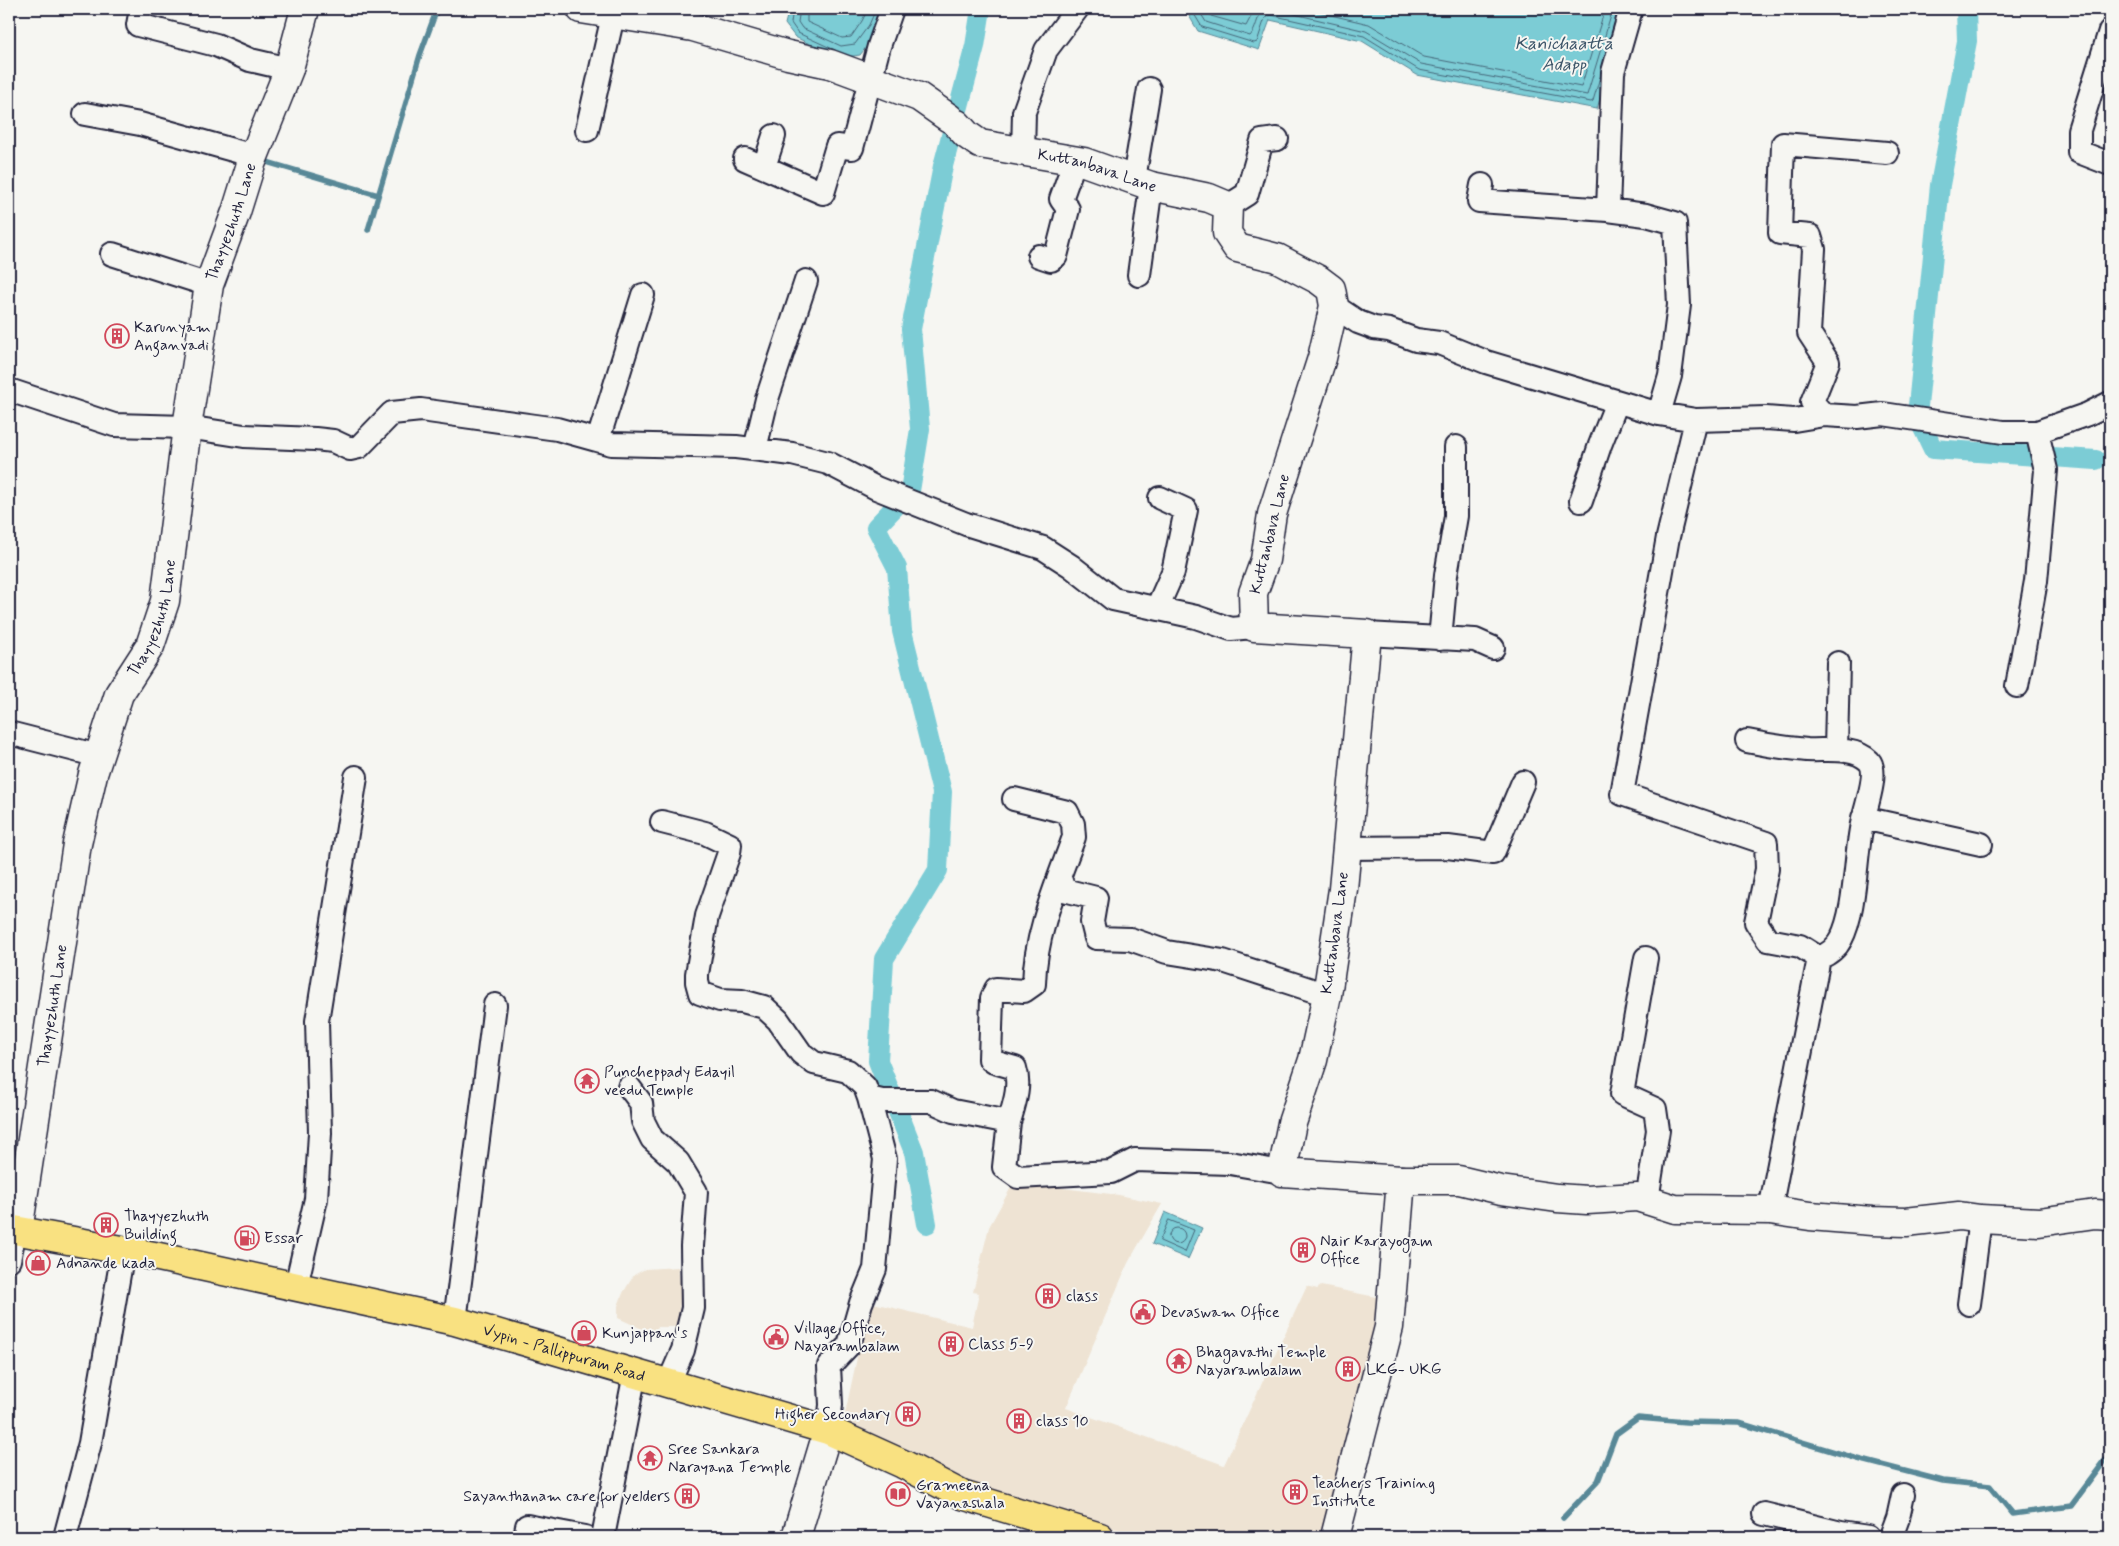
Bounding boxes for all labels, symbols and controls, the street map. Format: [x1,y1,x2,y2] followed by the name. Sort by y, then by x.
[1515,32,1613,77] water label: Kanichaatta Adapp
[1036,144,1158,197] street label: Kuttanbava Lane
[201,160,261,284] street label: Thayyezhuth Lane
[134,317,211,357] place label: Karunyam Anganvadi
[104,323,130,349] building icon: Karunyam Anganvadi
[1245,472,1295,596] street label: Kuttanbava Lane
[123,558,181,681] street label: Thayyezhuth Lane
[1316,871,1354,995] street label: Kuttanbava Lane
[33,943,72,1068] street label: Thayyezhuth Lane
[604,1062,735,1101] place label: Puncheppady Edayil veedu Temple
[574,1068,600,1094] temple icon: Puncheppady Edayil veedu Temple
[124,1206,209,1246] place label: Thayyezhuth Building
[93,1212,119,1238] building icon: Thayyezhuth Building
[234,1225,260,1251] fuel station icon: Essar
[264,1228,303,1249] place label: Essar
[1320,1231,1433,1270] place label: Nair Karayogam Office
[1290,1237,1316,1263] building icon: Nair Karayogam Office
[25,1250,51,1276] shop icon: Adnande kada
[56,1253,155,1274] place label: Adnande kada
[1035,1283,1061,1309] building icon: class
[1066,1286,1098,1307] place label: class
[1130,1299,1156,1325] public building icon: Devaswam Office
[1160,1302,1280,1323] place label: Devaswam Office
[794,1318,900,1357] place label: Village Office, Nayarambalam
[480,1319,648,1387] street label: Vypin - Pallippuram Road
[571,1320,597,1346] shop icon: Kunjappan's
[602,1323,688,1344] place label: Kunjappan's
[763,1324,789,1350] public building icon: Village Office, Nayarambalam
[938,1331,964,1357] building icon: Class 5-9
[968,1334,1034,1355] place label: Class 5-9
[1196,1342,1327,1381] place label: Bhagavathi Temple Nayarambalam
[1166,1348,1192,1374] temple icon: Bhagavathi Temple Nayarambalam
[1335,1356,1361,1382] building icon: LKG- UKG
[1366,1359,1442,1380] place label: LKG- UKG
[895,1401,921,1427] building icon: Higher Secondary
[775,1404,890,1426] place label: Higher Secondary
[1006,1408,1032,1434] building icon: class 10
[1036,1411,1089,1432] place label: class 10
[668,1439,792,1478] place label: Sree Sankara Narayana Temple
[637,1445,663,1471] temple icon: Sree Sankara Narayana Temple
[1312,1473,1435,1512] place label: Teachers Training Institute
[916,1475,1005,1514] place label: Grameena Vayanashala
[1282,1479,1308,1505] building icon: Teachers Training Institute
[885,1481,911,1507] library icon: Grameena Vayanashala
[674,1483,700,1509] building icon: Sayanthanam care for yelders
[463,1486,670,1509] place label: Sayanthanam care for yelders

